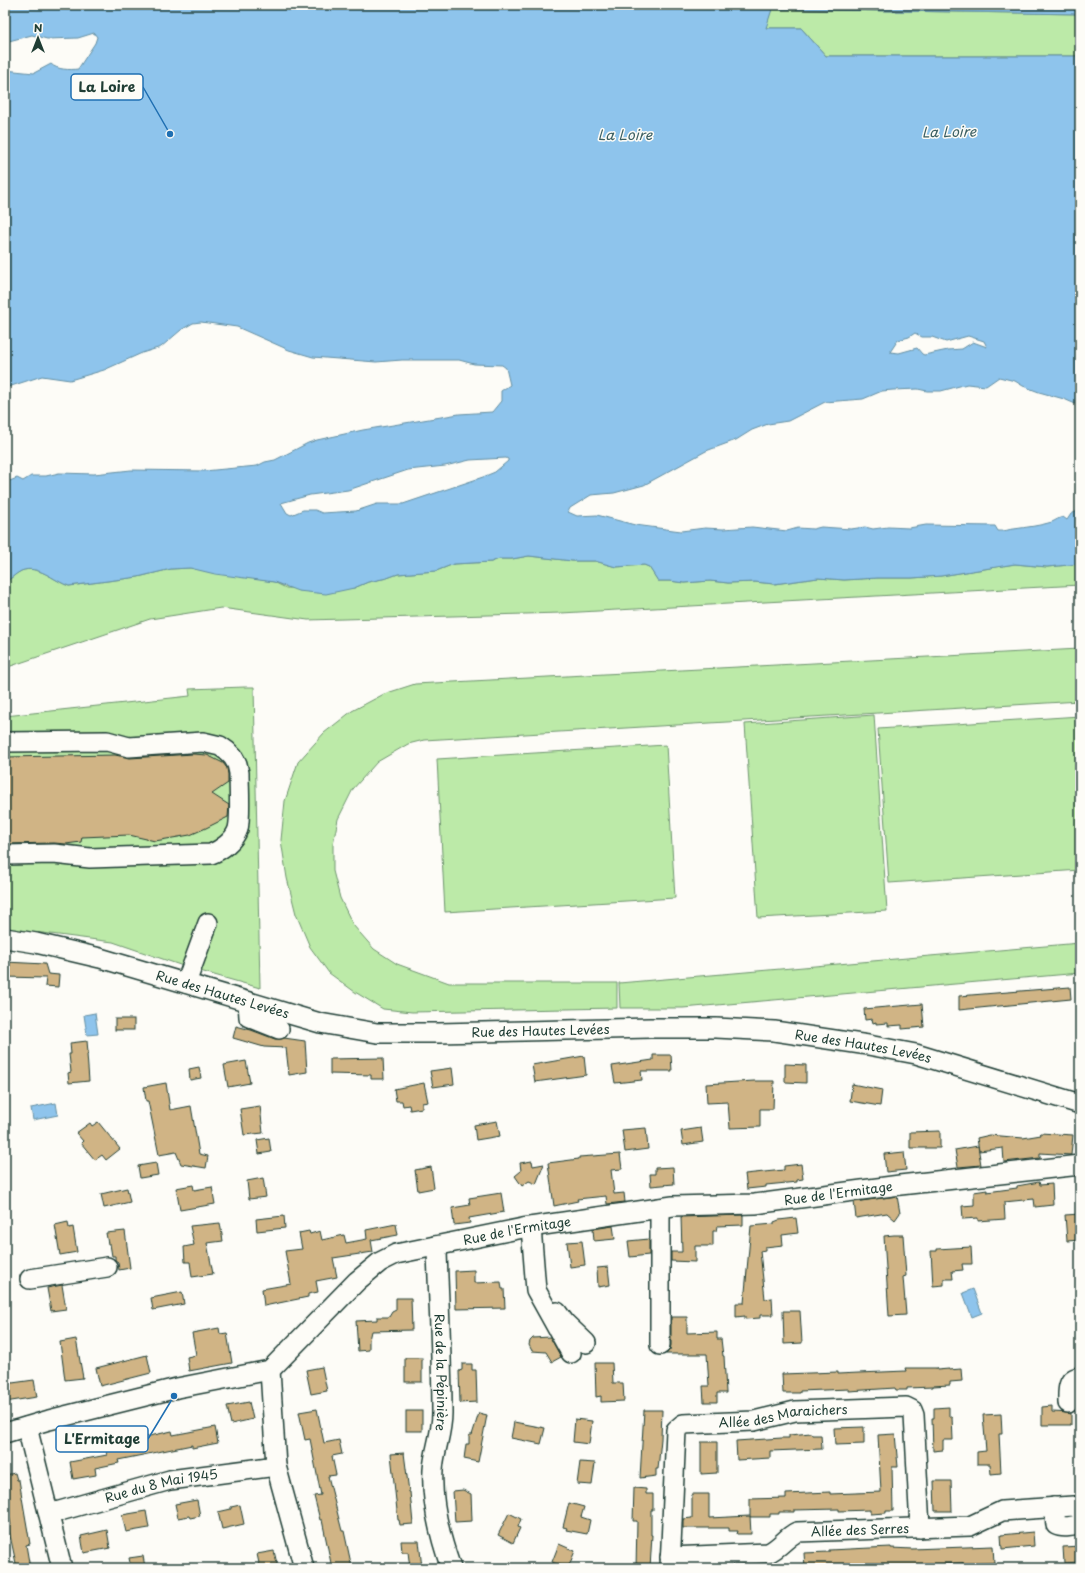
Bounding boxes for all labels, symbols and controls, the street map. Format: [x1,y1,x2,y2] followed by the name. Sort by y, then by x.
[18,18,58,58] north arrow
[34,19,43,36] text: N
[71,74,143,100] callout: La Loire
[79,76,136,97] text: La Loire
[922,120,978,142] water label: La Loire
[598,124,654,145] water label: La Loire
[154,965,292,1022] street label: Rue des Hautes Levées
[471,1019,610,1041] street label: Rue des Hautes Levées
[794,1024,934,1067] street label: Rue des Hautes Levées
[783,1176,894,1209] street label: Rue de l'Ermitage
[461,1211,572,1249] street label: Rue de l'Ermitage
[431,1313,452,1433] street label: Rue de la Pépinière
[718,1399,848,1431] street label: Allée des Maraichers
[56,1426,148,1452] callout: L'Ermitage
[64,1428,140,1449] text: L'Ermitage
[102,1464,219,1507] street label: Rue du 8 Mai 1945
[811,1518,909,1541] street label: Allée des Serres

